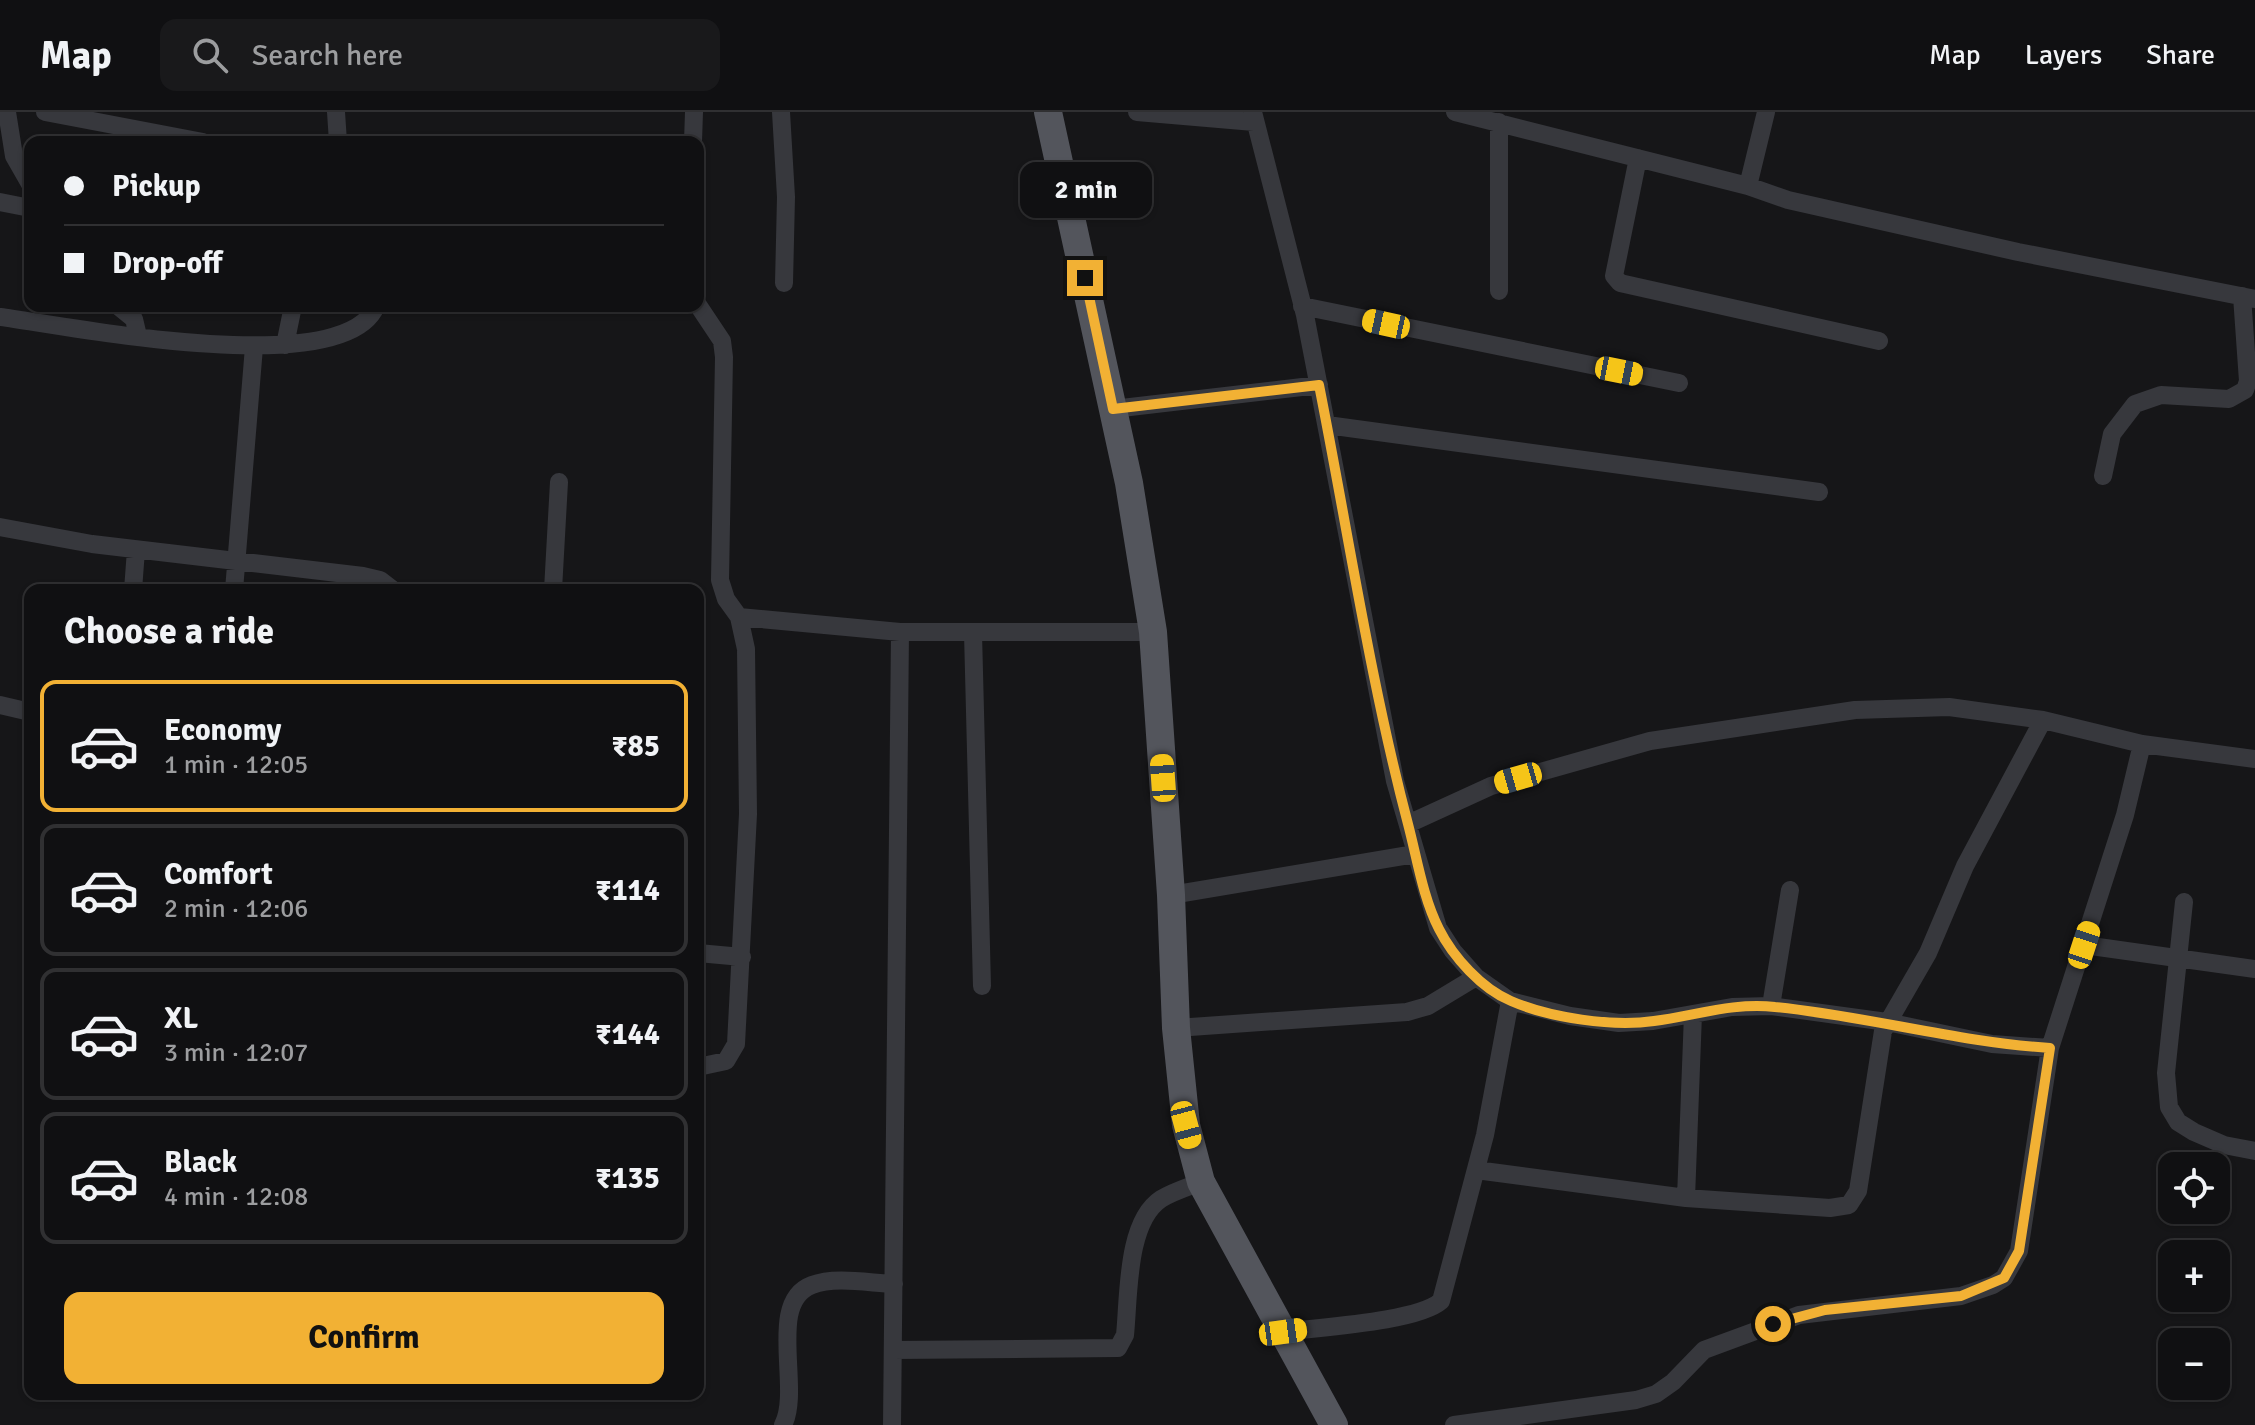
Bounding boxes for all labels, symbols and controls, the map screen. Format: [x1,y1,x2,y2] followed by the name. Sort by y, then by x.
[160,19,720,91] search box
[40,32,112,79] text: Map
[188,33,232,77] icon: search
[252,37,403,74] text: Search here
[1929,38,1981,72] text: Map
[2025,38,2102,72] text: Layers
[2146,38,2215,72] text: Share
[1019,162,1151,218] callout: 2 min
[112,168,201,205] text: Pickup
[1055,174,1117,206] text: 2 min
[112,245,222,282] text: Drop-off
[1067,260,1103,296] route end
[1360,307,1412,341] car
[1593,355,1645,387] car
[64,609,274,654] text: Choose a ride
[68,710,140,782] icon: car
[164,712,281,749] text: Economy
[611,728,660,765] text: ₹85
[164,749,308,781] text: 1 min · 12:05
[1149,753,1177,803] car
[1492,760,1544,796] car
[68,854,140,926] icon: car
[164,856,273,893] text: Comfort
[595,872,660,909] text: ₹114
[164,893,308,925] text: 2 min · 12:06
[2065,918,2103,972] car
[68,998,140,1070] icon: car
[164,1000,198,1037] text: XL
[595,1016,660,1053] text: ₹144
[164,1037,308,1069] text: 3 min · 12:07
[1168,1099,1204,1151] car
[68,1142,140,1214] icon: car
[164,1144,237,1181] text: Black
[2158,1152,2230,1400] map controls
[2158,1152,2230,1224] button: locate
[595,1160,660,1197] text: ₹135
[164,1181,308,1213] text: 4 min · 12:08
[2158,1240,2230,1312] button: +
[64,1292,664,1384] button: Confirm
[1755,1306,1791,1342] route start
[1258,1317,1308,1347] car
[2158,1328,2230,1400] button: −

